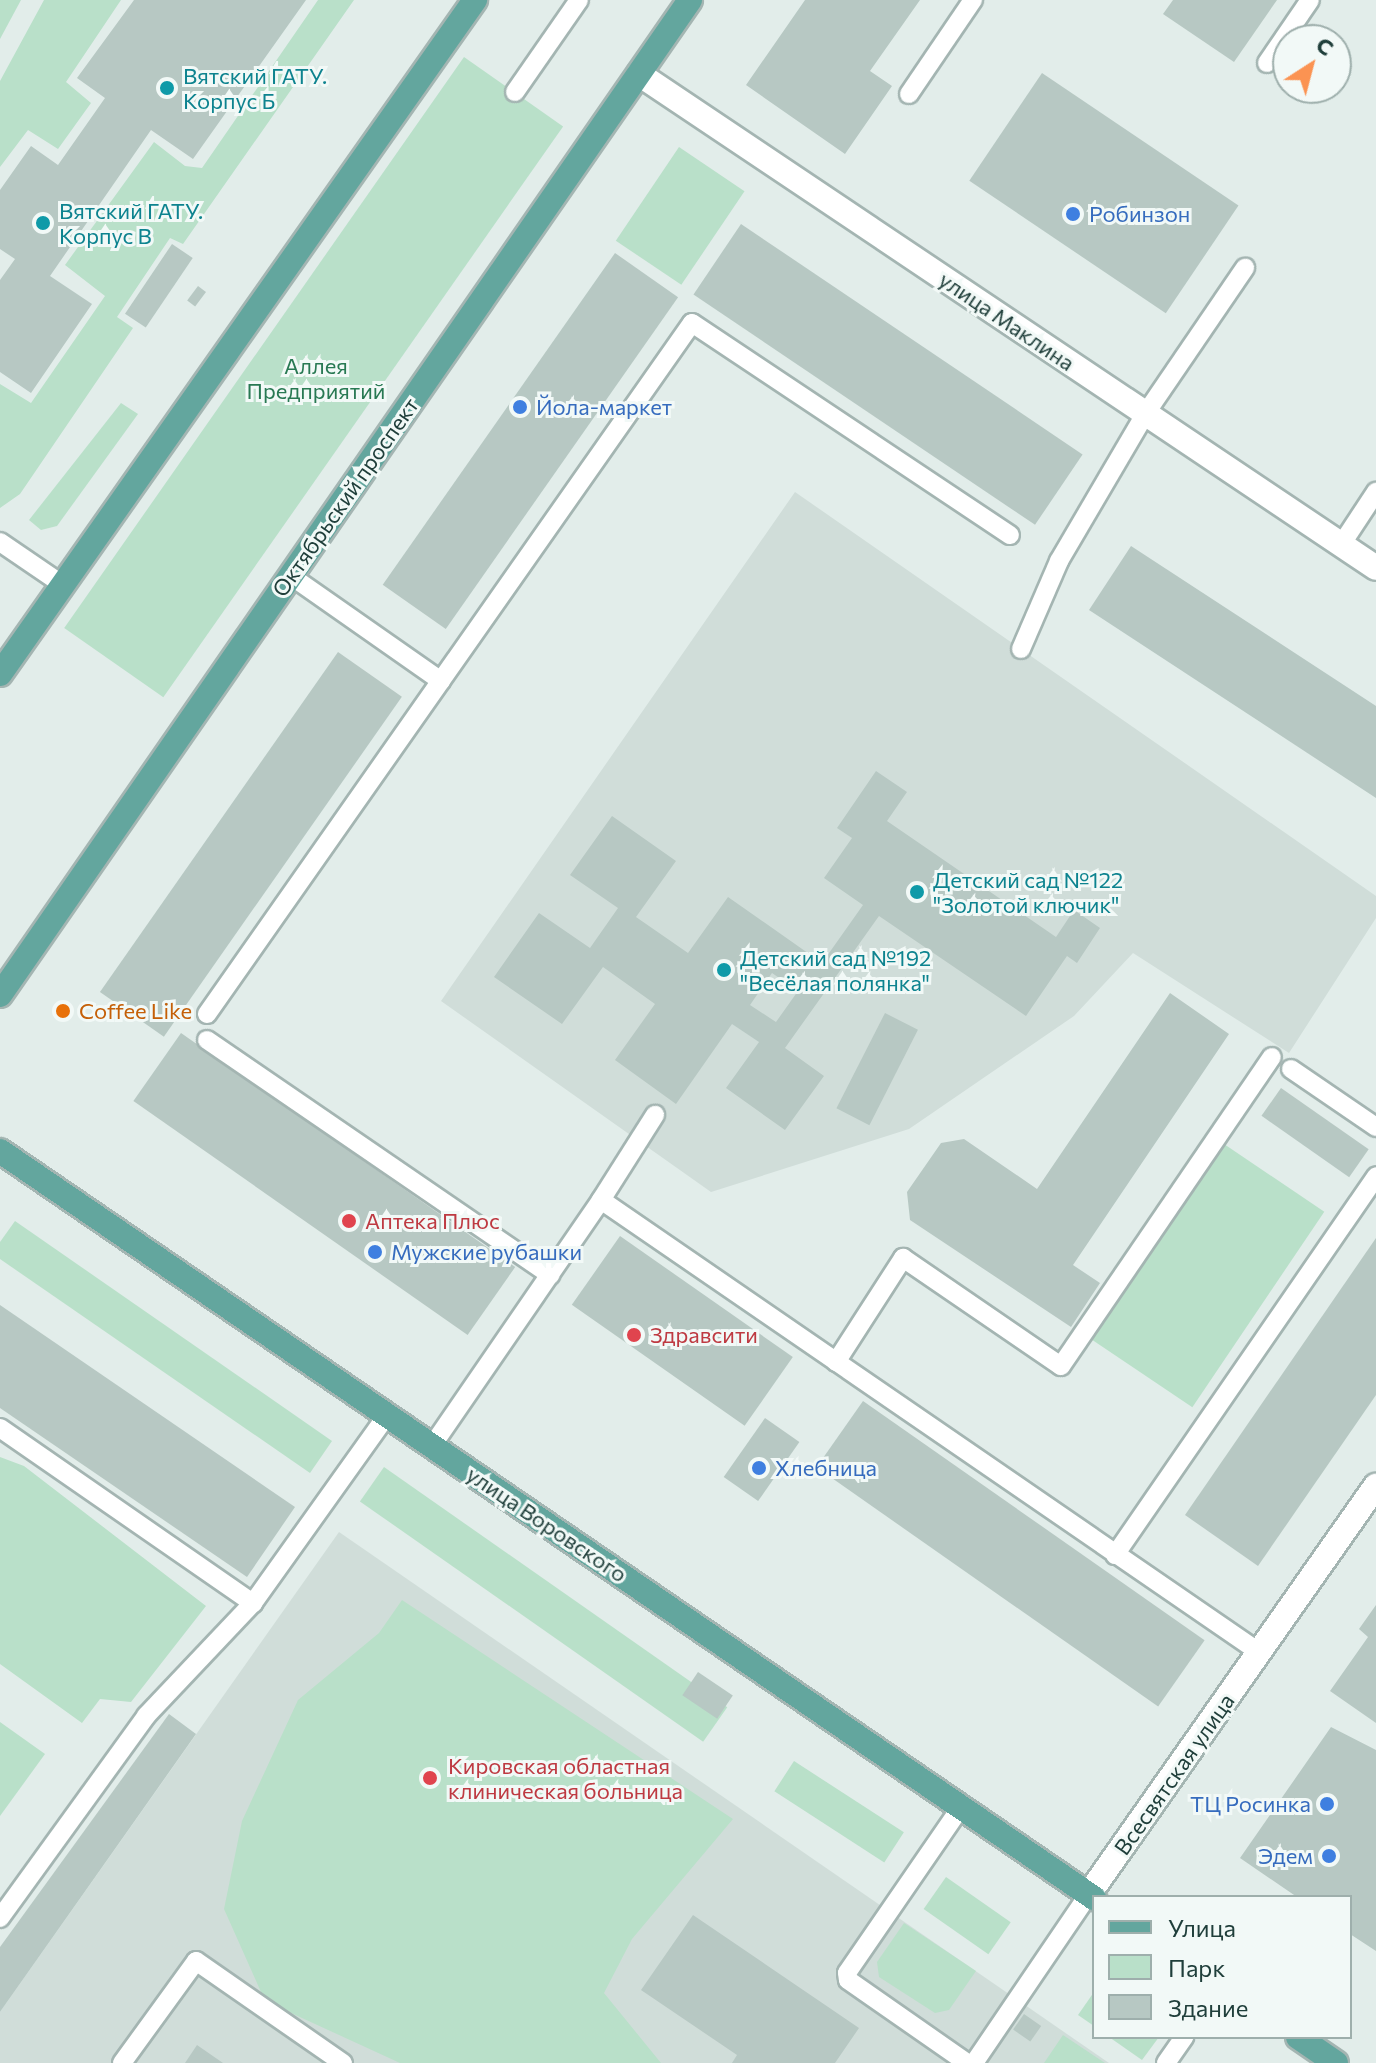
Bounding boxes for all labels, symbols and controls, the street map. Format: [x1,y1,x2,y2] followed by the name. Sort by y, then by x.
[1272,24,1352,104] north arrow
[1311,30,1339,61] text: С
[183,62,327,114] place label: Вятский ГАТУ. Корпус Б
[158,79,176,97] marker: Вятский ГАТУ. Корпус Б
[59,197,203,248] place label: Вятский ГАТУ. Корпус В
[1089,201,1190,227] place label: Робинзон
[1064,205,1082,223] marker: Робинзон
[34,214,52,232] marker: Вятский ГАТУ. Корпус В
[934,266,1080,376] street label: улица Маклина
[247,352,385,404] park label: Аллея Предприятий
[266,392,424,602] street label: Октябрьский проспект
[536,394,672,420] place label: Йола-маркет
[511,398,529,416] marker: Йола-маркет
[933,866,1123,918] place label: Детский сад №122 "Золотой ключик"
[908,883,926,901] marker: Детский сад №122 "Золотой ключик"
[740,944,931,996] place label: Детский сад №192 "Весёлая полянка"
[715,961,733,979] marker: Детский сад №192 "Весёлая полянка"
[79,998,192,1024] place label: Coffee Like
[54,1002,72,1020] marker: Coffee Like
[365,1208,500,1234] place label: Аптека Плюс
[340,1212,358,1230] marker: Аптека Плюс
[391,1239,582,1265] place label: Мужские рубашки
[366,1243,384,1261] marker: Мужские рубашки
[650,1322,758,1348] place label: Здравсити
[625,1326,643,1344] marker: Здравсити
[775,1455,877,1481] place label: Хлебница
[750,1459,768,1477] marker: Хлебница
[462,1461,632,1587] street label: улица Воровского
[1108,1688,1240,1860] street label: Всесвятская улица
[448,1752,683,1804] place label: Кировская областная клиническая больница
[419,1767,441,1789] marker: Кировская областная клиническая больница
[1190,1791,1311,1817] place label: ТЦ Росинка
[1318,1795,1336,1813] marker: ТЦ Росинка
[1258,1843,1313,1869] place label: Эдем
[1320,1847,1338,1865] marker: Эдем
[1092,1895,1352,2039] legend
[1168,1913,1236,1942] text: Улица
[1168,1953,1225,1982] text: Парк
[1168,1993,1248,2022] text: Здание

